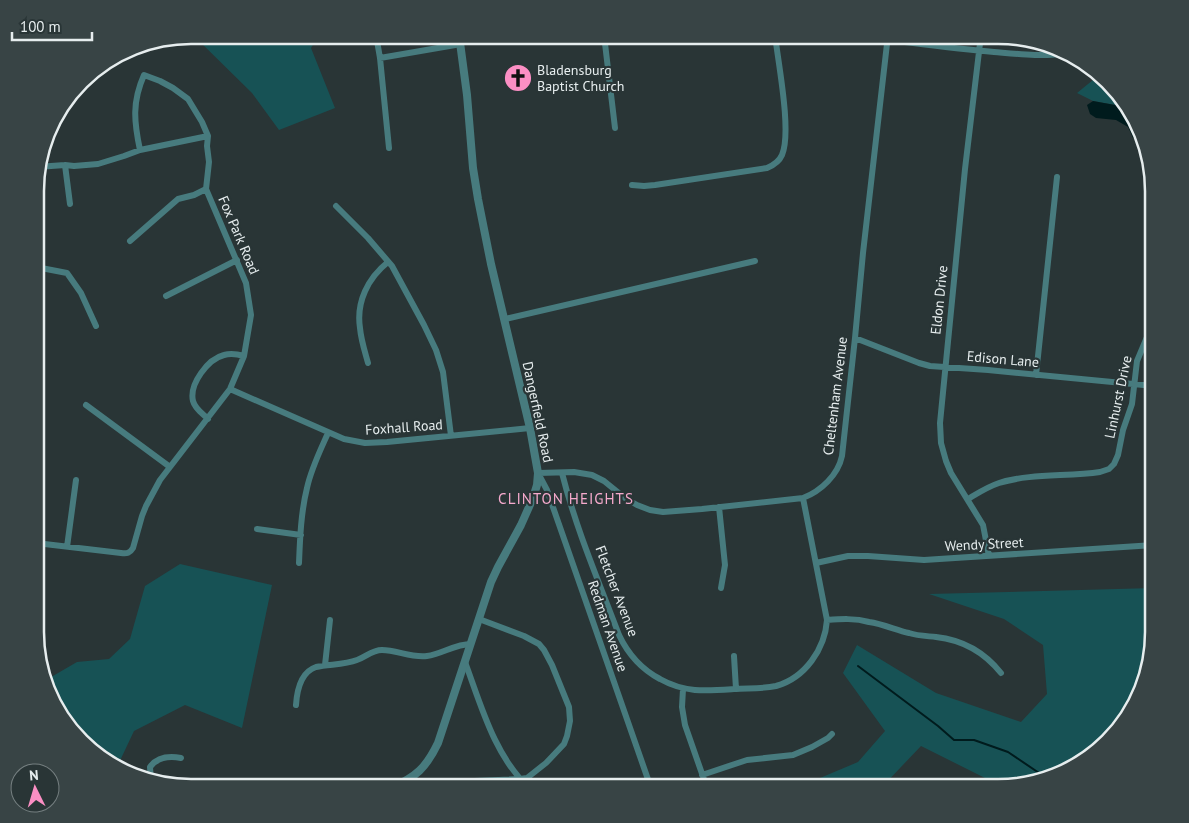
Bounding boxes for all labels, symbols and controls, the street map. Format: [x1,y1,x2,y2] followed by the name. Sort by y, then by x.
[12,10,92,42] scale bar
[20,17,61,36] text: 100 m
[537,61,625,95] place label: Bladensburg Baptist Church
[503,63,533,93] church icon: Bladensburg Baptist Church
[214,193,264,277] street label: Fox Park Road
[926,265,952,335] street label: Eldon Drive
[819,336,851,456] street label: Cheltenham Avenue
[966,347,1040,371] street label: Edison Lane
[1100,354,1136,440] street label: Linhurst Drive
[519,360,557,464] street label: Dangerfield Road
[365,415,443,439] street label: Foxhall Road
[498,489,634,508] district label: CLINTON HEIGHTS
[944,533,1024,555] street label: Wendy Street
[591,543,643,639] street label: Fletcher Avenue
[584,578,632,674] street label: Redman Avenue
[10,763,60,813] north arrow
[28,766,39,784] text: N

